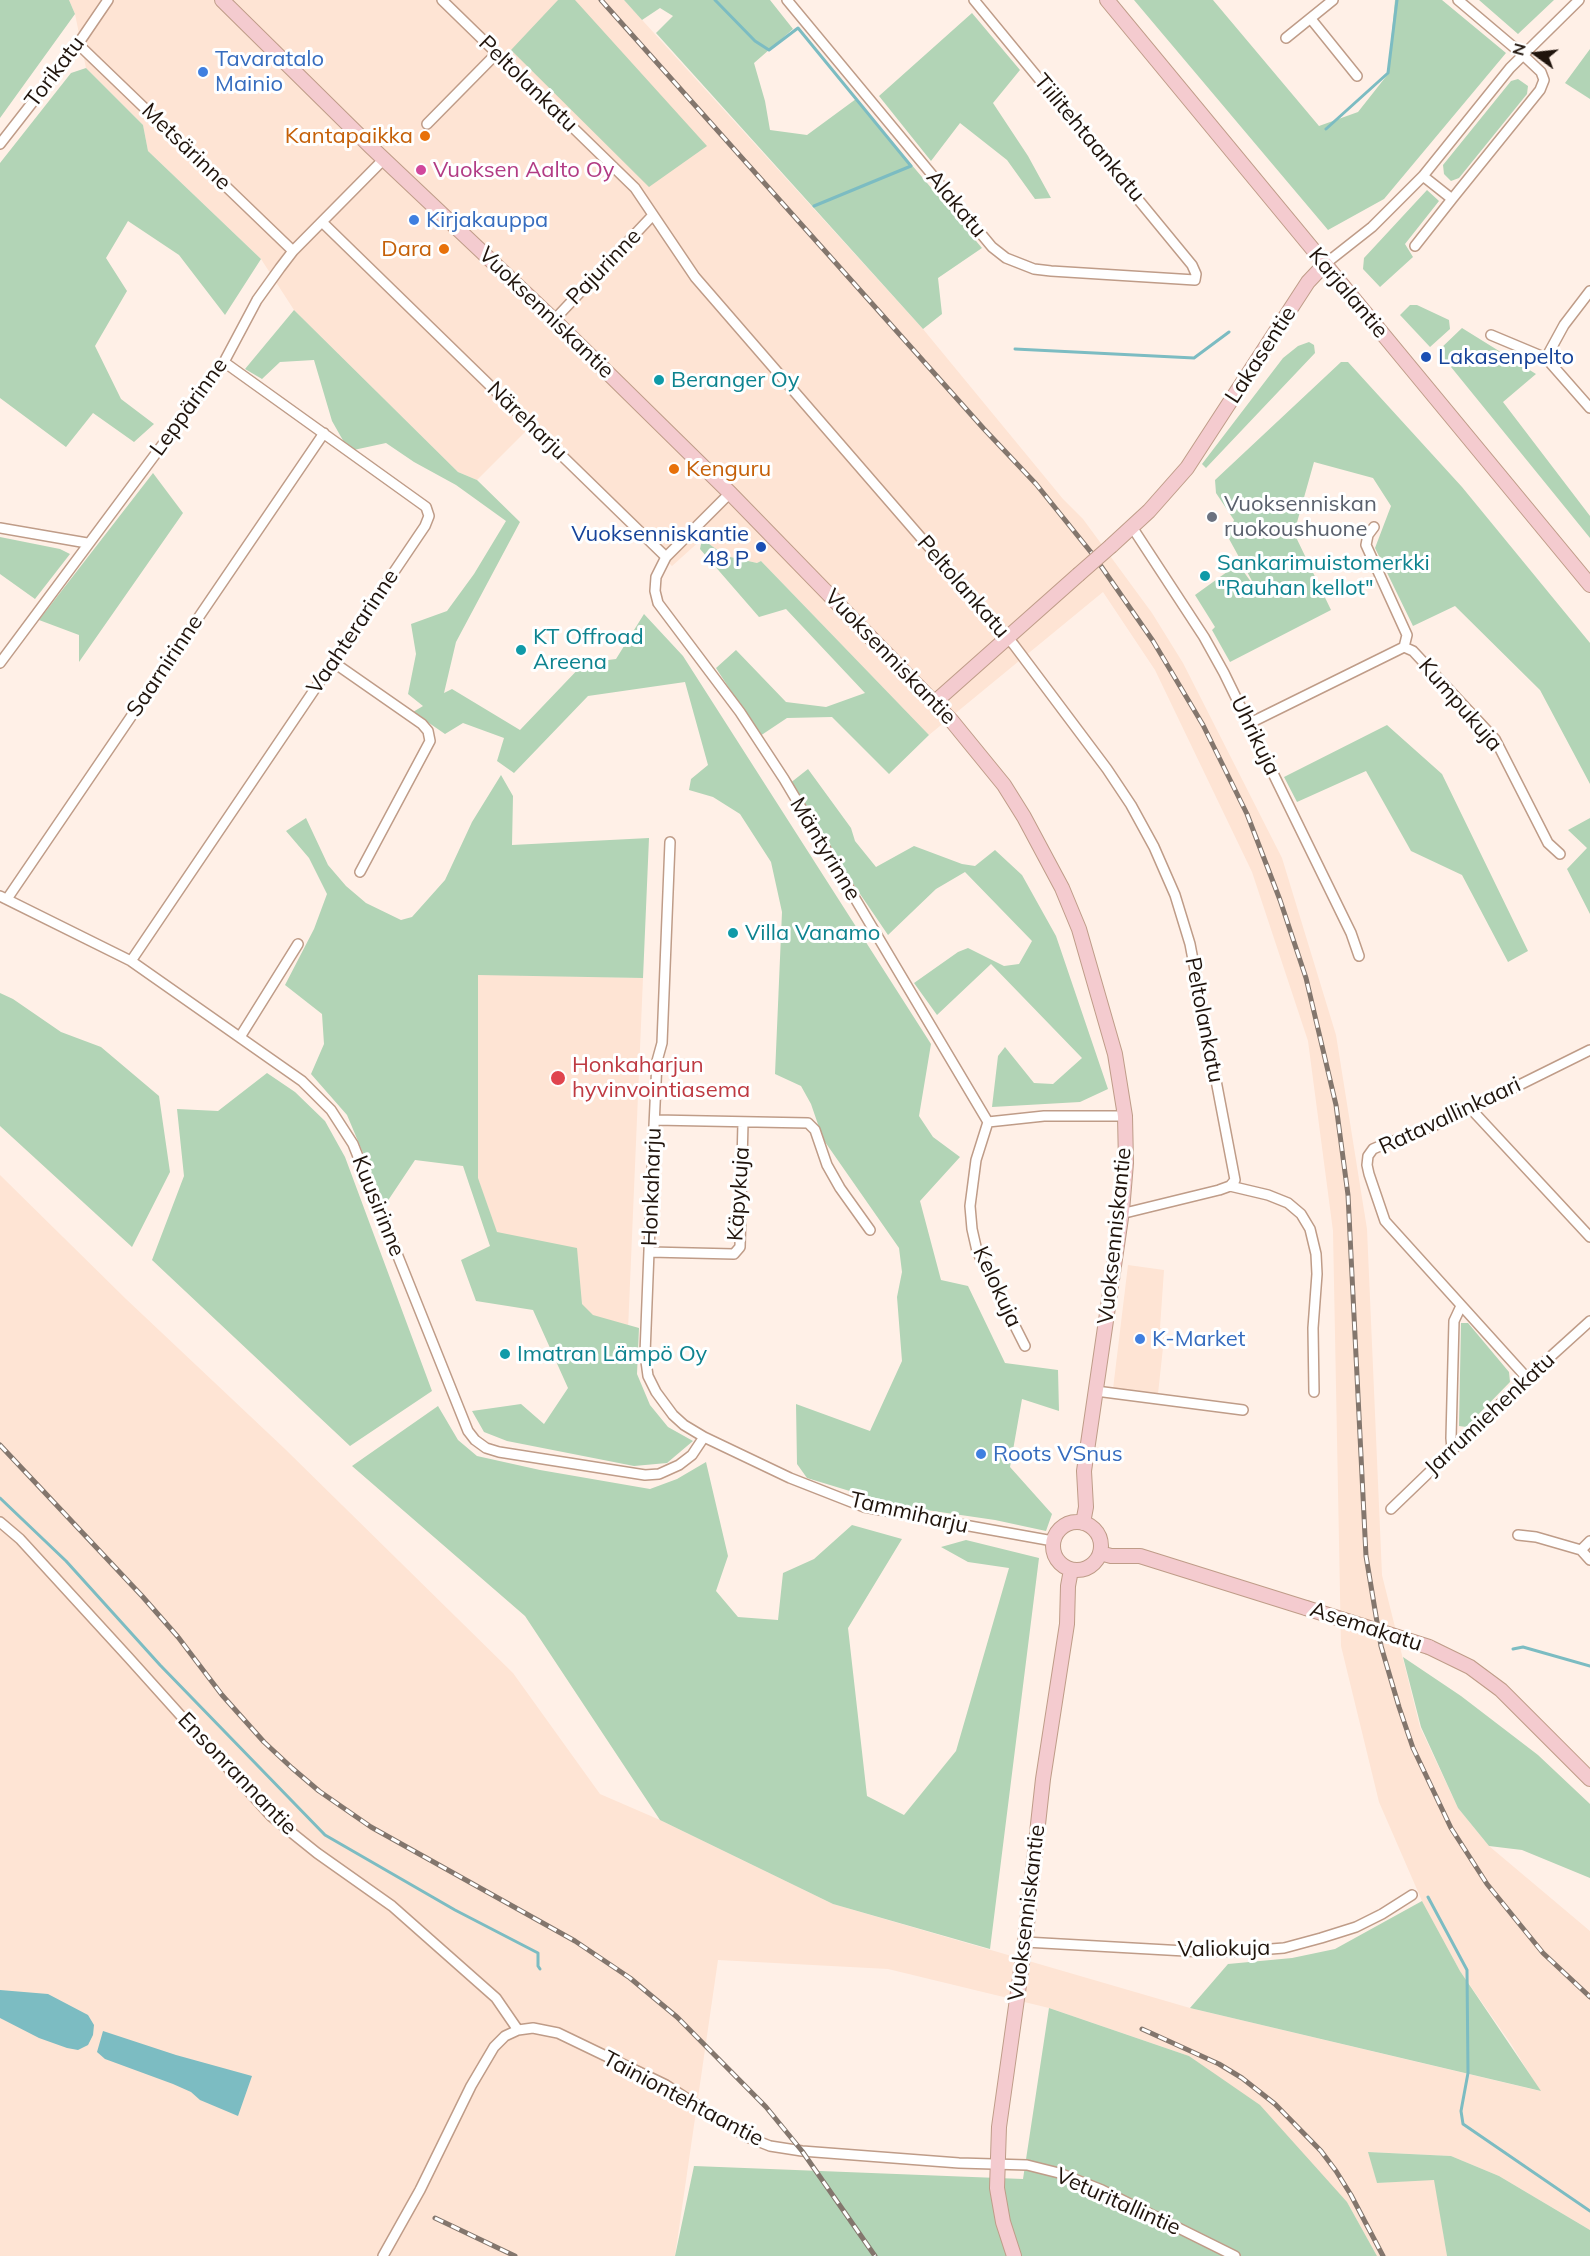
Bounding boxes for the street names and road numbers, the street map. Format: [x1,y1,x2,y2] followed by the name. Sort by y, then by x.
[473,30,583,138] street label: Peltolankatu
[20,31,90,113] street label: Torikatu
[1028,69,1150,207] street label: Tiilitehtaankatu
[136,98,236,196] street label: Metsärinne
[920,165,992,243] street label: Alakatu
[561,223,647,311] street label: Pajurinne
[473,242,619,384] street label: Vuoksenniskantie
[1303,242,1393,344] street label: Karjalantie
[1220,302,1302,408] street label: Lakasentie
[145,353,233,461] street label: Leppärinne
[481,376,573,466] street label: Näreharju
[911,530,1015,644] street label: Peltolankatu
[302,565,404,699] street label: Vaahterarinne
[819,584,961,730] street label: Vuoksenniskantie
[121,610,209,722] street label: Saarnirinne
[1413,653,1507,757] street label: Kumpukuja
[1225,692,1285,780] street label: Uhrikuja
[784,793,866,905] street label: Mäntyrinne
[1179,955,1229,1085] street label: Peltolankatu
[1375,1072,1525,1160] street label: Ratavallinkaari
[637,1127,667,1247] street label: Honkaharju
[723,1146,755,1242] street label: Käpykuja
[1093,1146,1137,1326] street label: Vuoksenniskantie
[346,1152,410,1260] street label: Kuusirinne
[967,1242,1027,1332] street label: Kelokuja
[1419,1347,1561,1481] street label: Jarrumiehenkatu
[847,1487,971,1539] street label: Tammiharju
[1307,1596,1425,1658] street label: Asemakatu
[172,1707,302,1841] street label: Ensonrannantie
[1003,1823,1051,2003] street label: Vuoksenniskantie
[1177,1935,1271,1963] street label: Valiokuja
[598,2046,768,2152] street label: Tainiontehtaantie
[1051,2163,1185,2241] street label: Veturitallintie

